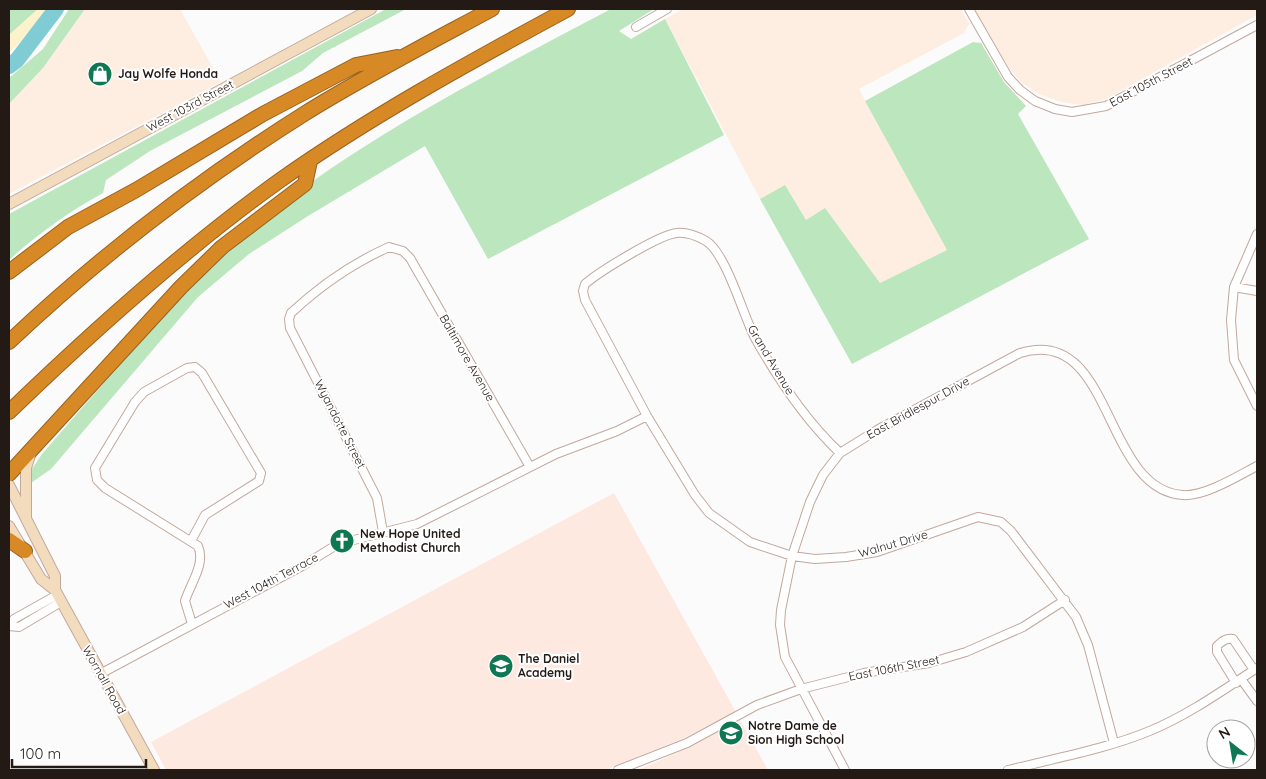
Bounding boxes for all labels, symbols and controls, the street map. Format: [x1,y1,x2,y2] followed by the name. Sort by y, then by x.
[1107,53,1195,110] street label: East 105th Street
[87,61,113,87] shop icon: Jay Wolfe Honda
[118,66,218,81] place label: Jay Wolfe Honda
[144,76,236,135] street label: West 103rd Street
[436,312,499,404] street label: Baltimore Avenue
[745,322,798,397] street label: Grand Avenue
[864,373,972,442] street label: East Bridlespur Drive
[311,377,369,471] street label: Wyandotte Street
[360,526,461,555] place label: New Hope United Methodist Church
[856,526,930,561] street label: Walnut Drive
[329,528,355,554] church icon: New Hope United Methodist Church
[221,549,321,612] street label: West 104th Terrace
[79,643,129,717] street label: Wornall Road
[518,651,579,680] place label: The Daniel Academy
[847,651,941,684] street label: East 106th Street
[488,653,514,679] school or university icon: The Daniel Academy
[748,718,844,747] place label: Notre Dame de Sion High School
[1206,719,1256,769] north arrow
[718,720,744,746] school or university icon: Notre Dame de Sion High School
[1215,722,1233,743] text: N
[12,736,146,768] scale bar
[20,744,61,763] text: 100 m

